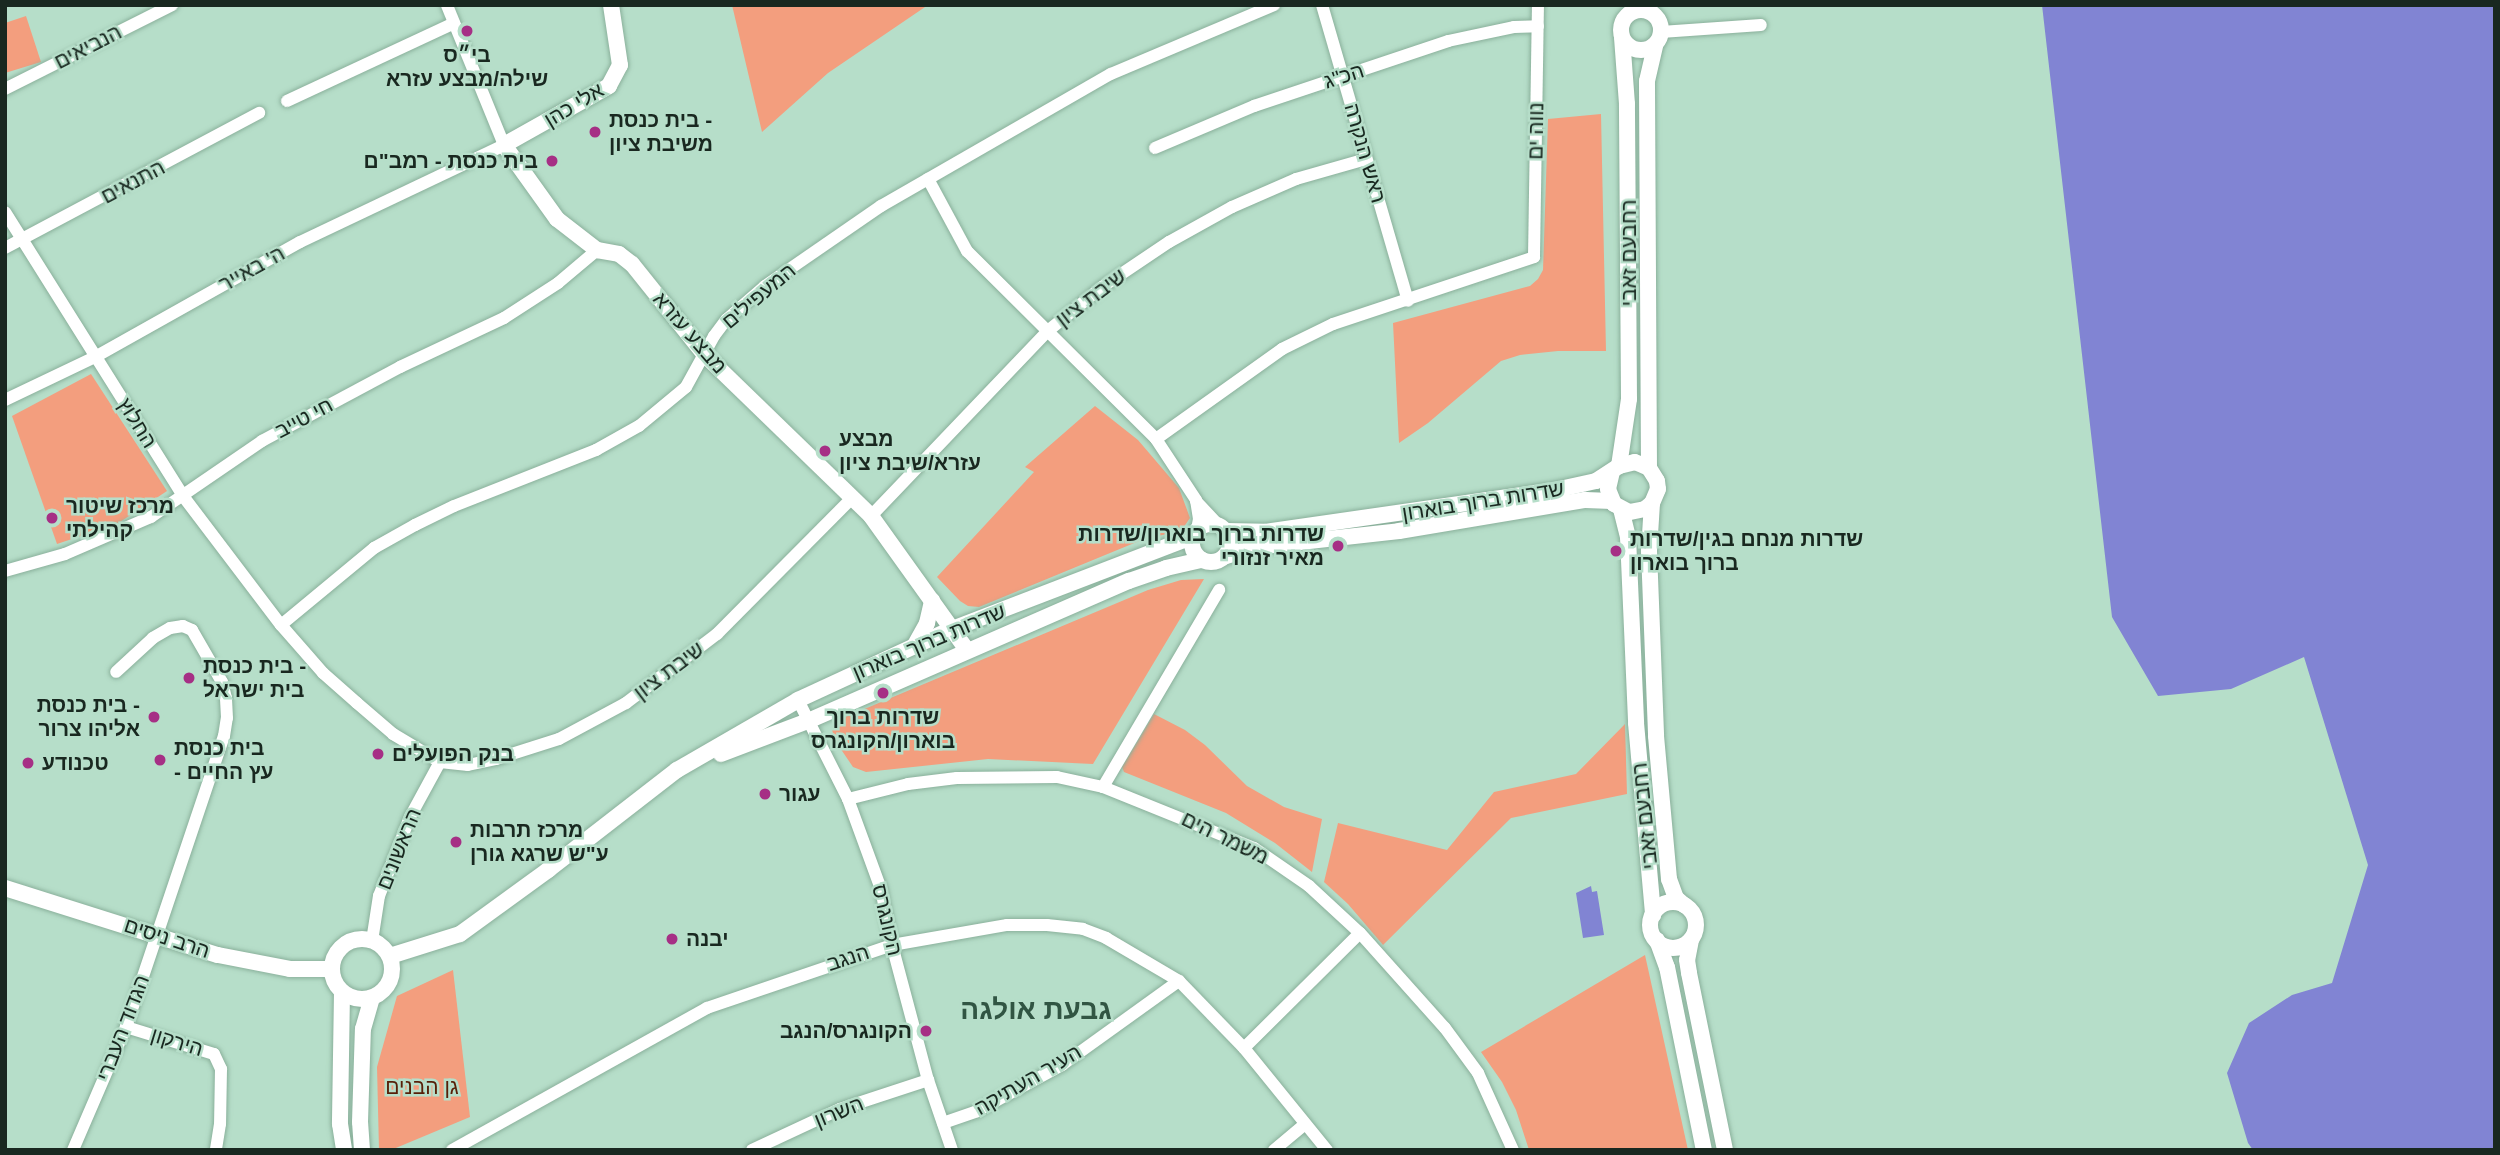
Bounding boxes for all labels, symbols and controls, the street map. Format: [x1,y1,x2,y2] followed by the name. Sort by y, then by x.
[50,19,126,75] street label: הנביאים
[459,23,475,39] marker: בי״ס שילה/מבצע עזרא
[386,42,548,92] place label: בי״ס שילה/מבצע עזרא
[1321,58,1367,94] street label: הכ"ג
[540,77,608,133] street label: אלי כהן
[1339,100,1391,206] street label: ראש הנקרה
[1523,102,1549,160] street label: נווה ים
[609,107,713,157] place label: בית כנסת - משיבת ציון
[587,124,603,140] marker: בית כנסת - משיבת ציון
[364,148,538,174] place label: בית כנסת - רמב"ם
[544,153,560,169] marker: בית כנסת - רמב"ם
[97,155,169,209] street label: התנאים
[1616,200,1642,306] street label: רחבעם זאבי
[215,241,289,297] street label: ה' באייר
[717,258,801,334] street label: המעפילים
[1051,264,1131,332] street label: שיבת ציון
[648,287,732,379] street label: מבצע עזרא
[271,392,337,444] street label: חי טייב
[112,393,162,453] street label: החלוץ
[839,426,981,476] place label: מבצע עזרא/שיבת ציון
[817,443,833,459] marker: מבצע עזרא/שיבת ציון
[1400,476,1566,526] street label: שדרות ברוך בוארון
[66,493,174,543] place label: מרכז שיטור קהילתי
[44,510,60,526] marker: מרכז שיטור קהילתי
[1078,521,1324,571] place label: שדרות ברוך בוארון/שדרות מאיר זנזורי
[1630,526,1863,576] place label: שדרות מנחם בגין/שדרות ברוך בוארון
[1330,538,1346,554] marker: שדרות ברוך בוארון/שדרות מאיר זנזורי
[1608,543,1624,559] marker: שדרות מנחם בגין/שדרות ברוך בוארון
[849,598,1009,686] street label: שדרות ברוך בוארון
[629,637,709,705] street label: שיבת ציון
[203,653,306,703] place label: בית כנסת - בית ישראל
[181,670,197,686] marker: בית כנסת - בית ישראל
[875,685,891,701] marker: שדרות ברוך בוארון/הקונגרס
[37,692,140,742] place label: בית כנסת - אליהו צרור
[811,704,955,754] place label: שדרות ברוך בוארון/הקונגרס
[146,709,162,725] marker: בית כנסת - אליהו צרור
[174,735,273,785] place label: בית כנסת - עץ החיים
[392,741,514,767] place label: בנק הפועלים
[370,746,386,762] marker: בנק הפועלים
[42,750,109,776] place label: טכנודע
[152,752,168,768] marker: בית כנסת - עץ החיים
[20,755,36,771] marker: טכנודע
[1627,762,1663,870] street label: רחבעם זאבי
[779,781,820,807] place label: עגור
[757,786,773,802] marker: עגור
[371,805,427,893] street label: הראשונים
[1177,806,1273,870] street label: משמר הים
[470,817,609,867] place label: מרכז תרבות ע"ש שרגא גורן
[448,834,464,850] marker: מרכז תרבות ע"ש שרגא גורן
[867,882,907,958] street label: הקונגרס
[121,912,213,964] street label: הרב ניסים
[686,926,729,952] place label: יבנה
[664,931,680,947] marker: יבנה
[824,939,872,977] street label: הנגב
[91,971,155,1085] street label: הגדוד העברי
[960,993,1112,1027] district label: גבעת אולגה
[780,1018,912,1044] place label: הקונגרס/הנגב
[148,1022,206,1062] street label: הירקון
[918,1023,934,1039] marker: הקונגרס/הנגב
[970,1039,1086,1121] street label: העיר העתיקה
[385,1074,459,1100] park label: גן הבנים
[811,1091,867,1133] street label: השרון

